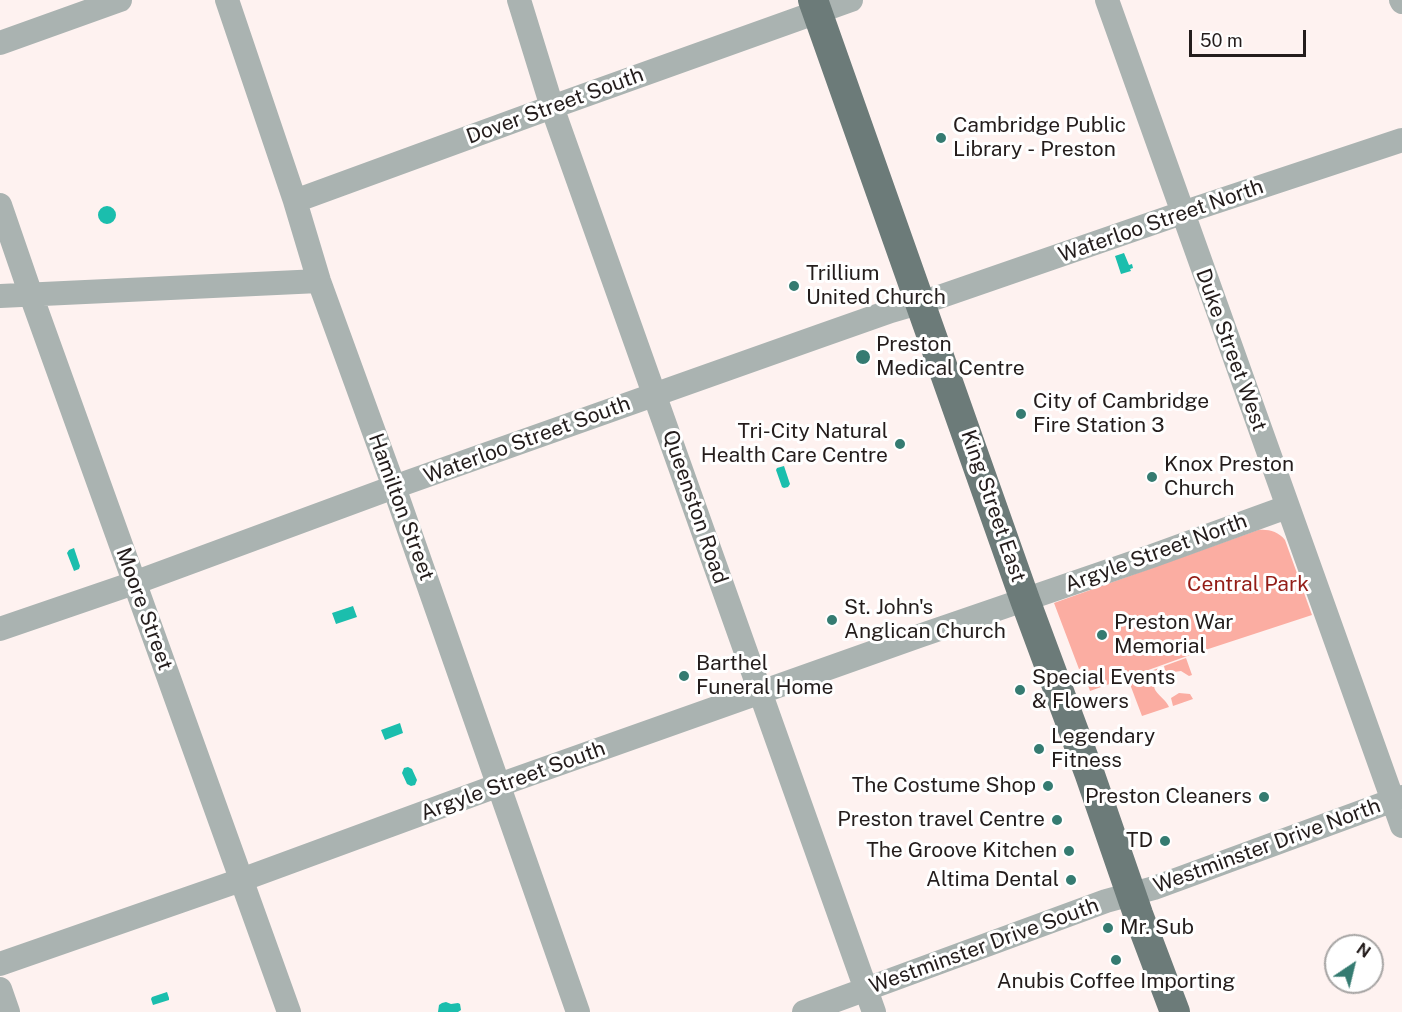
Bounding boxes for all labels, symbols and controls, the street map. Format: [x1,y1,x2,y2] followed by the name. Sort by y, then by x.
[1192,18,1309,56] scale bar
[1200,30,1243,51] text: 50 m
[463,62,647,150] street label: Dover Street South
[953,113,1126,163] place label: Cambridge Public Library - Preston
[934,131,948,145] marker: Cambridge Public Library - Preston
[1055,174,1267,268] street label: Waterloo Street North
[806,261,946,311] place label: Trillium United Church
[1190,265,1272,435] street label: Duke Street West
[787,279,801,293] marker: Trillium United Church
[876,332,1025,382] place label: Preston Medical Centre
[854,348,872,366] marker: Preston Medical Centre
[1033,389,1209,439] place label: City of Cambridge Fire Station 3
[420,391,634,489] street label: Waterloo Street South
[1014,407,1028,421] marker: City of Cambridge Fire Station 3
[701,419,888,469] place label: Tri-City Natural Health Care Centre
[657,427,733,587] street label: Queenston Road
[955,427,1031,585] street label: King Street East
[363,430,439,584] street label: Hamilton Street
[893,437,907,451] marker: Tri-City Natural Health Care Centre
[1164,452,1294,502] place label: Knox Preston Church
[1145,470,1159,484] marker: Knox Preston Church
[1061,508,1251,598] street label: Argyle Street North
[110,544,178,674] street label: Moore Street
[1187,572,1309,598] park label: Central Park
[844,595,1006,645] place label: St. John's Anglican Church
[1114,610,1234,660] place label: Preston War Memorial
[825,613,839,627] marker: St. John's Anglican Church
[1095,628,1109,642] marker: Preston War Memorial
[696,651,833,701] place label: Barthel Funeral Home
[1032,665,1175,715] place label: Special Events & Flowers
[677,669,691,683] marker: Barthel Funeral Home
[1013,683,1027,697] marker: Special Events & Flowers
[1051,724,1155,774] place label: Legendary Fitness
[417,736,609,826] street label: Argyle Street South
[1032,742,1046,756] marker: Legendary Fitness
[852,773,1036,799] place label: The Costume Shop
[1041,779,1055,793] marker: The Costume Shop
[1085,784,1252,810] place label: Preston Cleaners
[1257,790,1271,804] marker: Preston Cleaners
[1150,793,1384,899] street label: Westminster Drive North
[837,807,1045,833] place label: Preston travel Centre
[1050,813,1064,827] marker: Preston travel Centre
[1126,828,1153,854] place label: TD
[1158,834,1172,848] marker: TD
[866,838,1057,864] place label: The Groove Kitchen
[1062,844,1076,858] marker: The Groove Kitchen
[926,867,1059,893] place label: Altima Dental
[1064,873,1078,887] marker: Altima Dental
[866,893,1102,999] street label: Westminster Drive South
[1120,915,1194,941] place label: Mr. Sub
[1101,921,1115,935] marker: Mr. Sub
[1324,934,1384,994] north arrow
[1353,939,1374,962] text: N
[1109,953,1123,967] marker: Anubis Coffee Importing
[997,969,1235,995] place label: Anubis Coffee Importing

